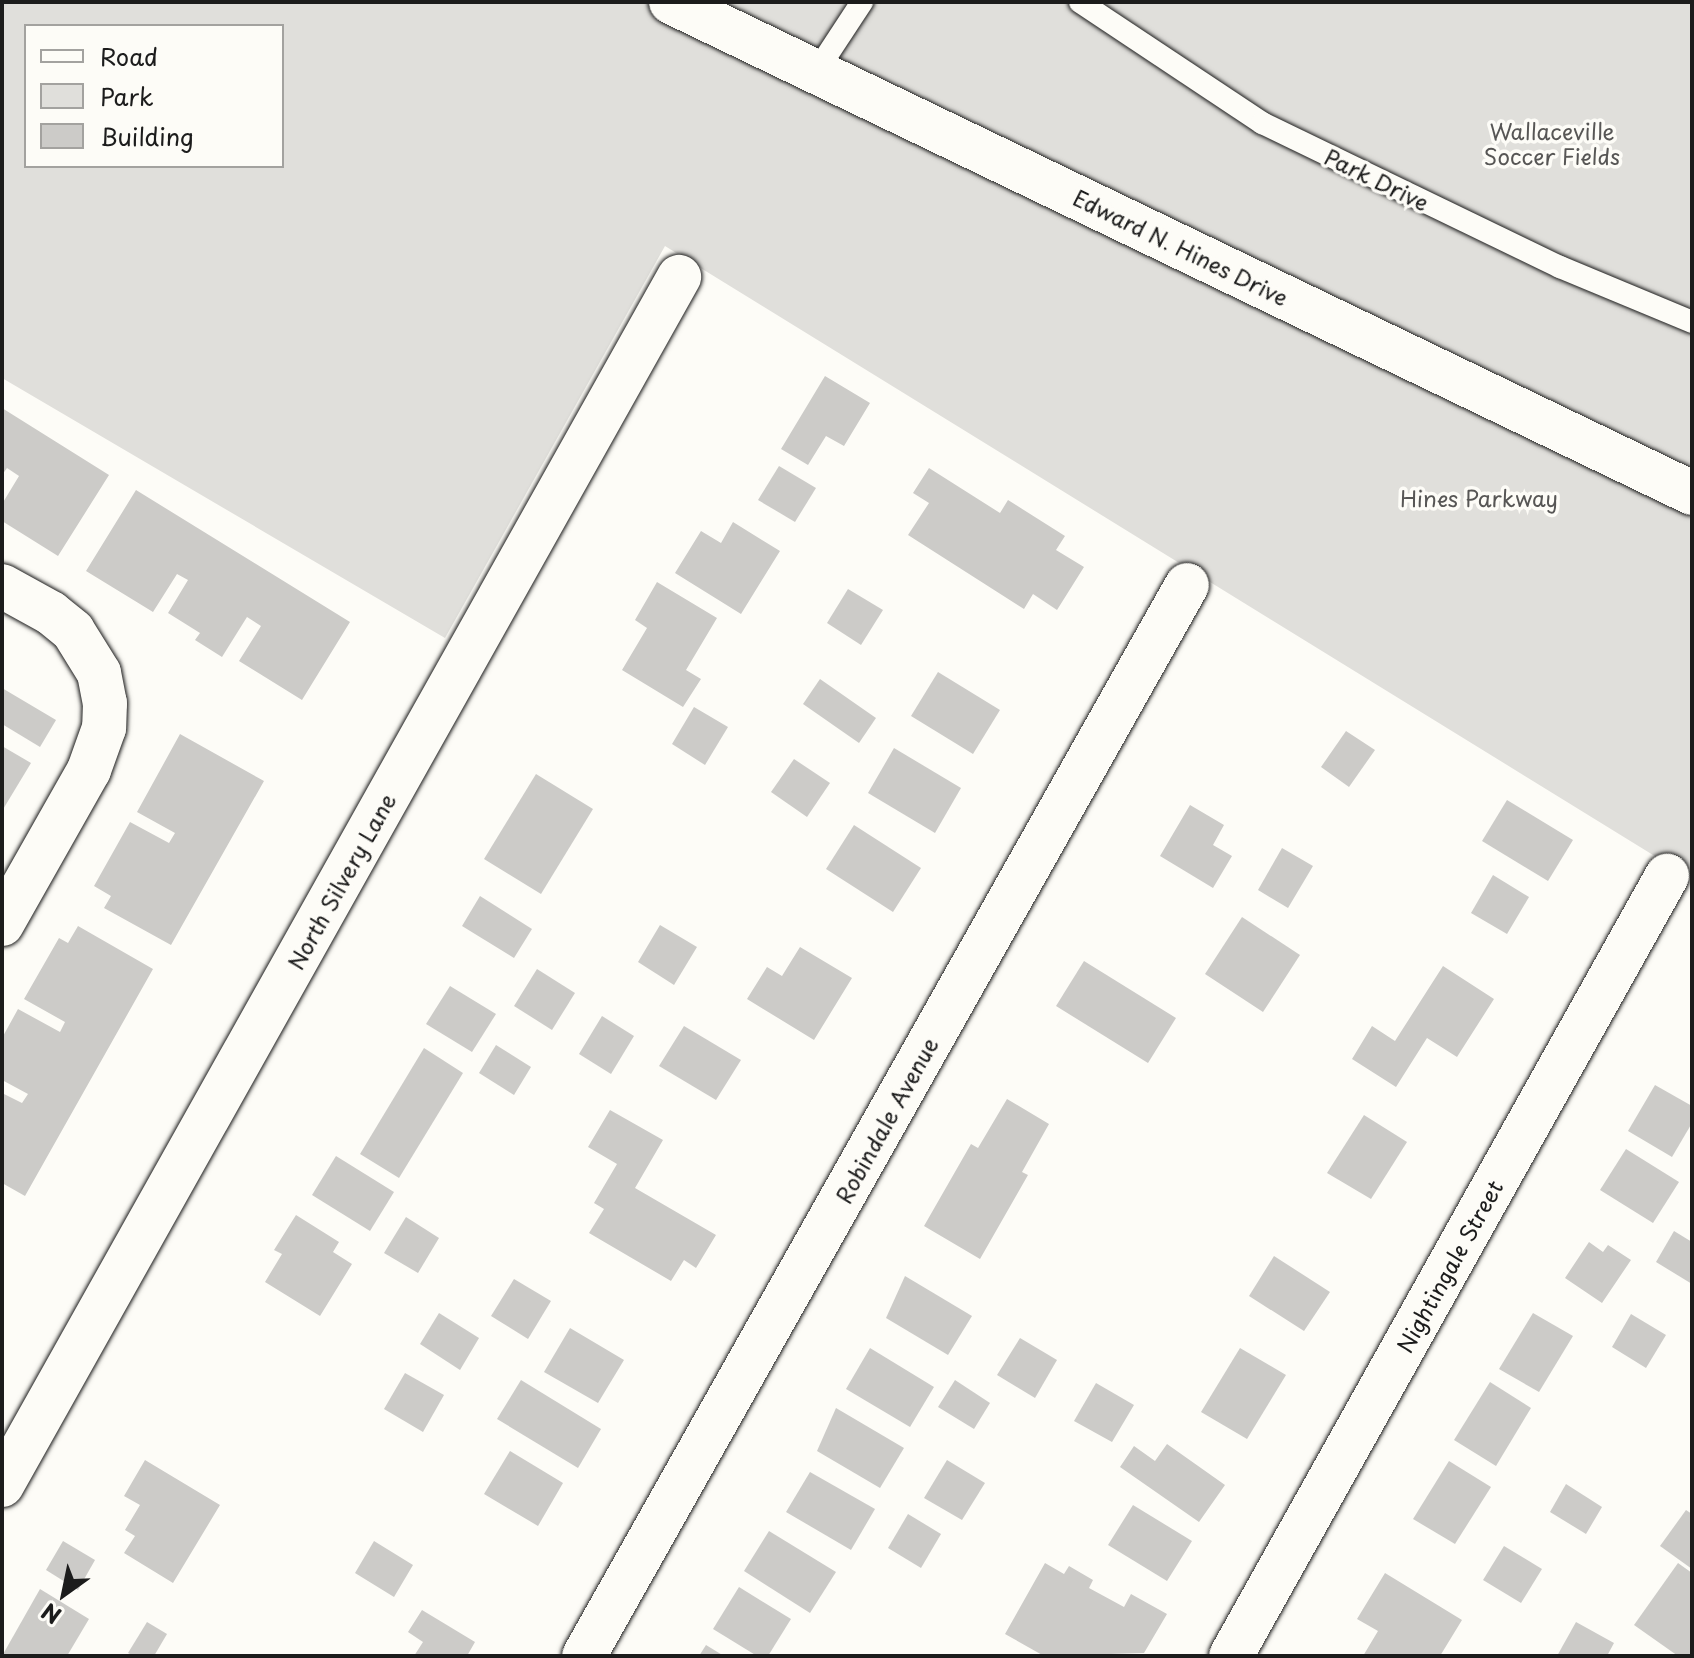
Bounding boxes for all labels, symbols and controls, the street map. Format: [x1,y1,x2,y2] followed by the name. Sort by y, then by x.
[24,24,284,168] legend
[100,38,158,74] text: Road
[100,78,154,114] text: Park
[1483,117,1621,168] park label: Wallaceville Soccer Fields
[100,118,194,154] text: Building
[1321,142,1433,216] street label: Park Drive
[1068,183,1294,311] street label: Edward N. Hines Drive
[1399,485,1559,511] park label: Hines Parkway
[281,788,401,974] street label: North Silvery Lane
[829,1032,943,1208] street label: Robindale Avenue
[1390,1174,1508,1358] street label: Nightingale Street
[24,1554,104,1634] north arrow
[34,1596,67,1633] text: N

